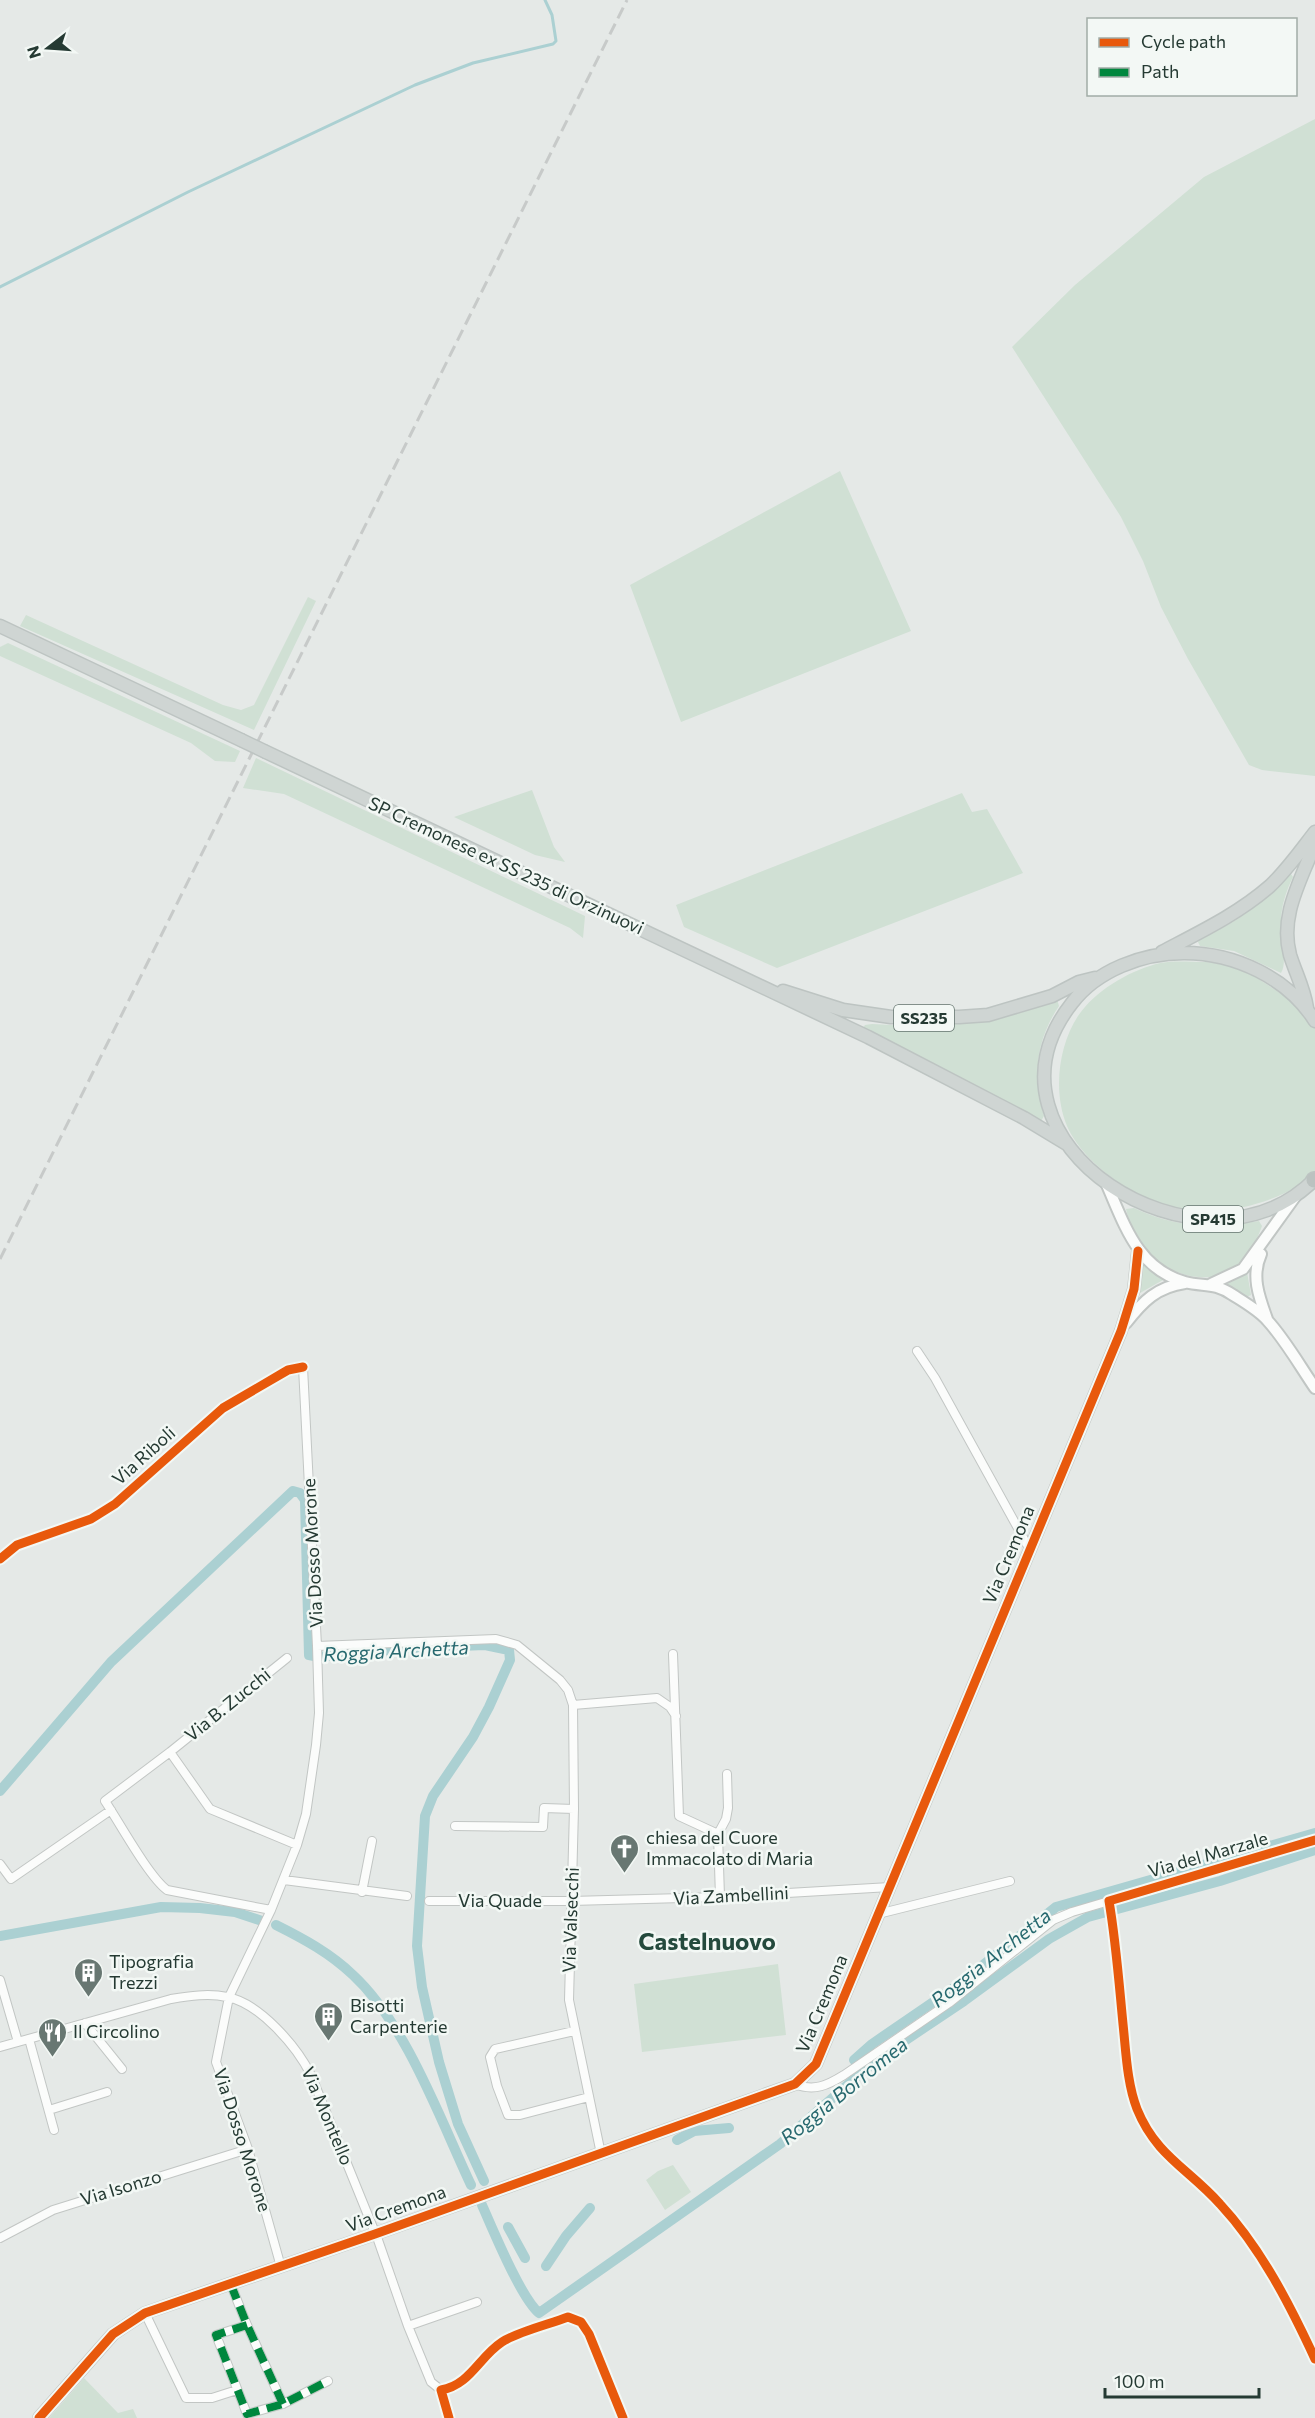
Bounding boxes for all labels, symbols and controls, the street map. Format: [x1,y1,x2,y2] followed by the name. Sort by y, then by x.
[18,18,78,78] north arrow
[1087,18,1297,96] legend
[1141,30,1226,52] text: Cycle path
[22,44,44,61] text: N
[1141,60,1179,82] text: Path
[365,791,648,939] street label: SP Cremonese ex SS 235 di Orzinuovi
[894,1005,954,1031] road number: SS235
[1183,1206,1243,1232] road number: SP415
[107,1421,179,1489] street label: Via Riboli
[297,1478,327,1628] street label: Via Dosso Morone
[977,1502,1039,1607] street label: Via Cremona
[322,1634,469,1666] water label: Roggia Archetta
[180,1663,275,1746] street label: Via B. Zucchi
[646,1826,813,1869] place label: chiesa del Cuore Immacolato di Maria
[1145,1826,1270,1882] street label: Via del Marzale
[609,1832,641,1874] church icon: chiesa del Cuore Immacolato di Maria
[557,1867,583,1973] street label: Via Valsecchi
[672,1881,789,1909] street label: Via Zambellini
[458,1889,542,1911] street label: Via Quade
[926,1903,1055,2012] water label: Roggia Archetta
[638,1926,776,1955] district label: Castelnuovo
[109,1950,194,1993] place label: Tipografia Trezzi
[790,1951,852,2056] street label: Via Cremona
[72,1956,104,1998] building icon: Tipografia Trezzi
[350,1994,447,2037] place label: Bisotti Carpenterie
[313,2000,345,2042] building icon: Bisotti Carpenterie
[36,2016,68,2058] restaurant icon: Il Circolino
[73,2020,160,2042] place label: Il Circolino
[775,2032,912,2149] water label: Roggia Borromea
[297,2063,359,2168] street label: Via Montello
[209,2065,277,2214] street label: Via Dosso Morone
[77,2164,164,2210] street label: Via Isonzo
[343,2180,449,2236] street label: Via Cremona
[1105,2361,1260,2399] scale bar
[1114,2370,1164,2392] text: 100 m

